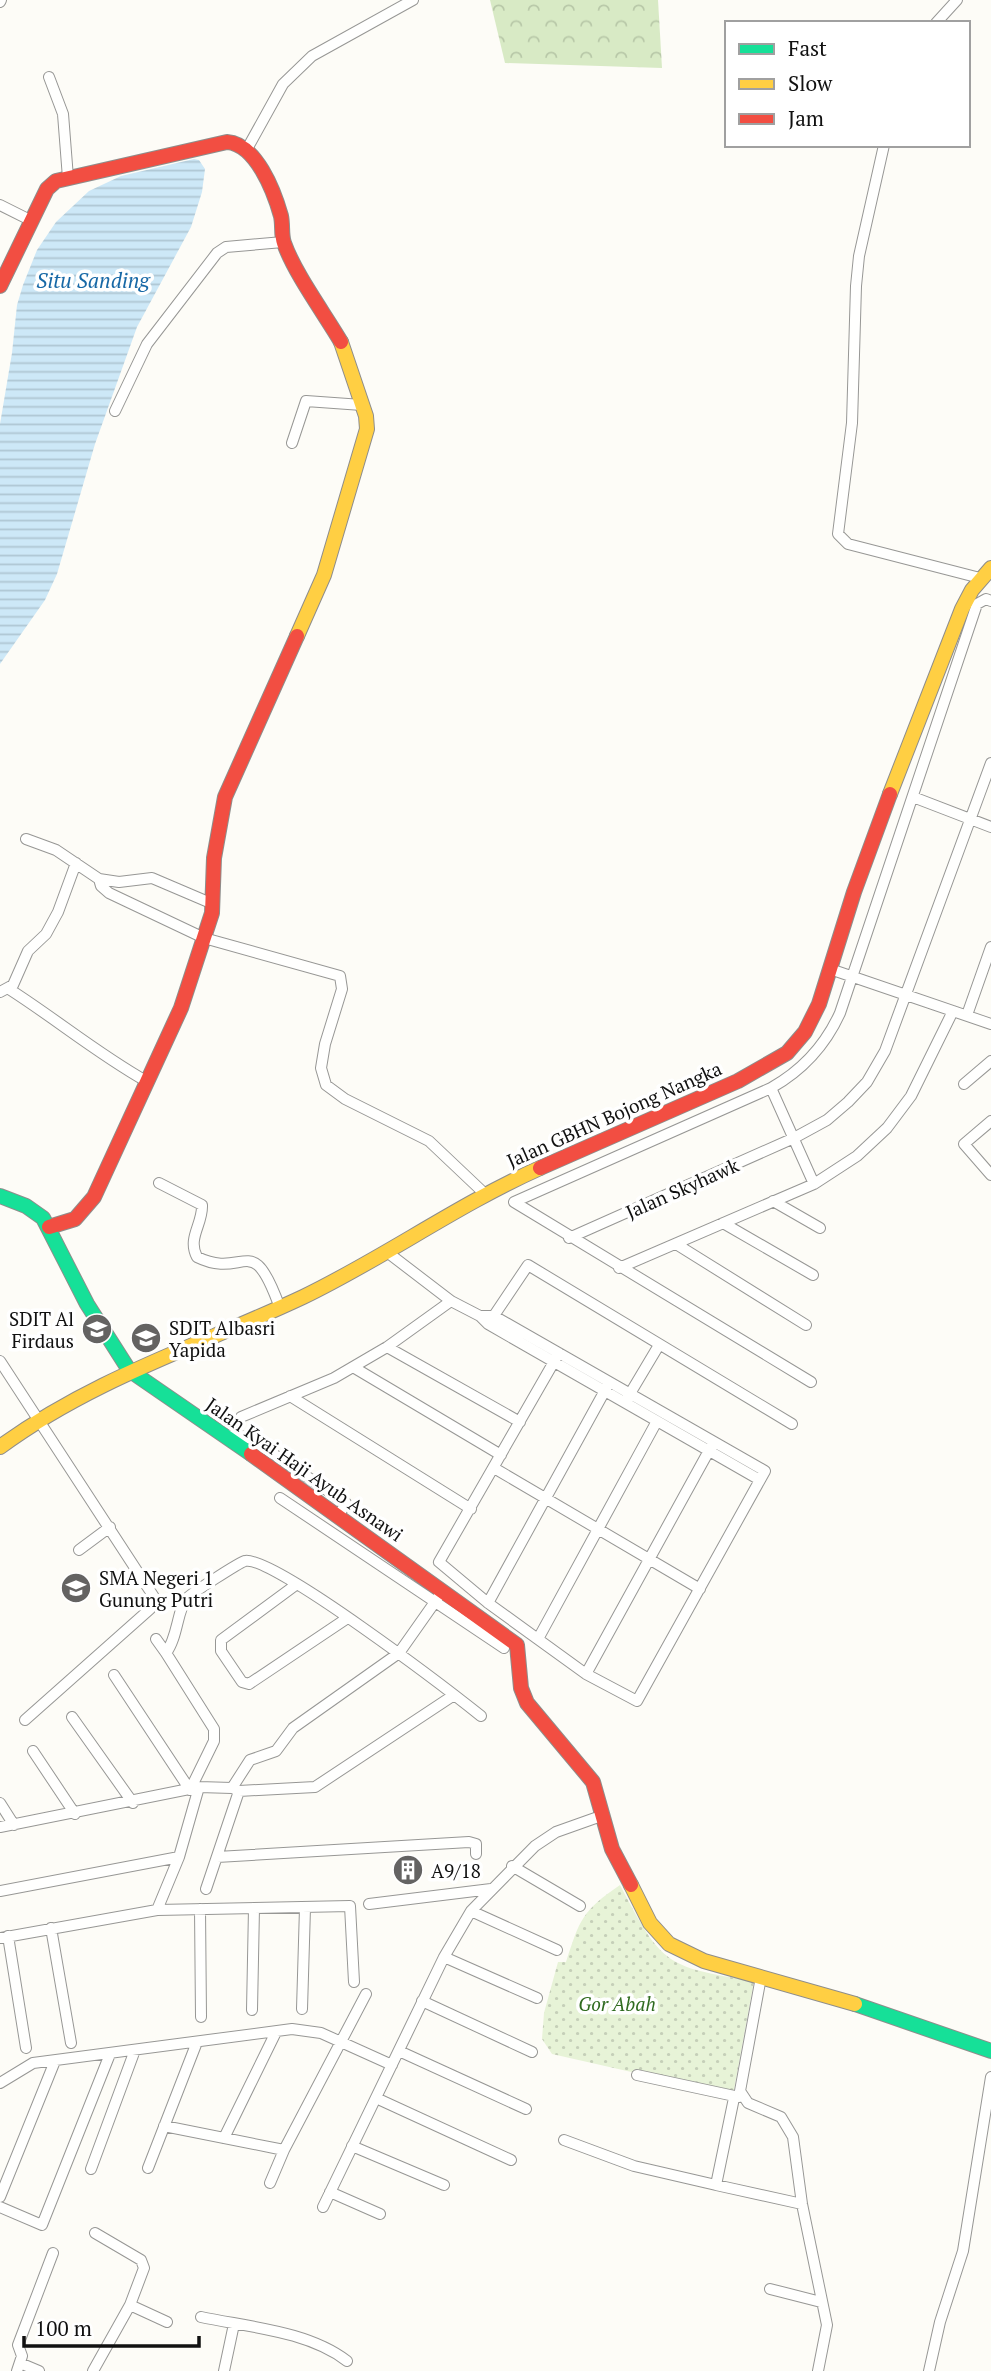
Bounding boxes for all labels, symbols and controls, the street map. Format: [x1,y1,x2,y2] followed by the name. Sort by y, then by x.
[725,21,970,147] legend
[788,34,827,62] text: Fast
[788,69,833,97] text: Slow
[788,104,824,132] text: Jam
[36,266,151,294] water label: Situ Sanding
[503,1055,726,1173] street label: Jalan GBHN Bojong Nangka
[622,1152,743,1224] street label: Jalan Skyhawk
[9,1306,74,1353] place label: SDIT Al Firdaus
[80,1312,114,1346] school or university icon: SDIT Al Firdaus
[169,1315,275,1362] place label: SDIT Albasri Yapida
[129,1321,163,1355] school or university icon: SDIT Albasri Yapida
[201,1391,409,1547] street label: Jalan Kyai Haji Ayub Asnawi
[99,1565,214,1612] place label: SMA Negeri 1 Gunung Putri
[59,1571,93,1605] school or university icon: SMA Negeri 1 Gunung Putri
[391,1853,425,1887] building icon: A9/18
[431,1858,481,1883] place label: A9/18
[578,1991,656,2016] park label: Gor Abah
[24,2304,200,2348] scale bar
[35,2314,92,2342] text: 100 m

